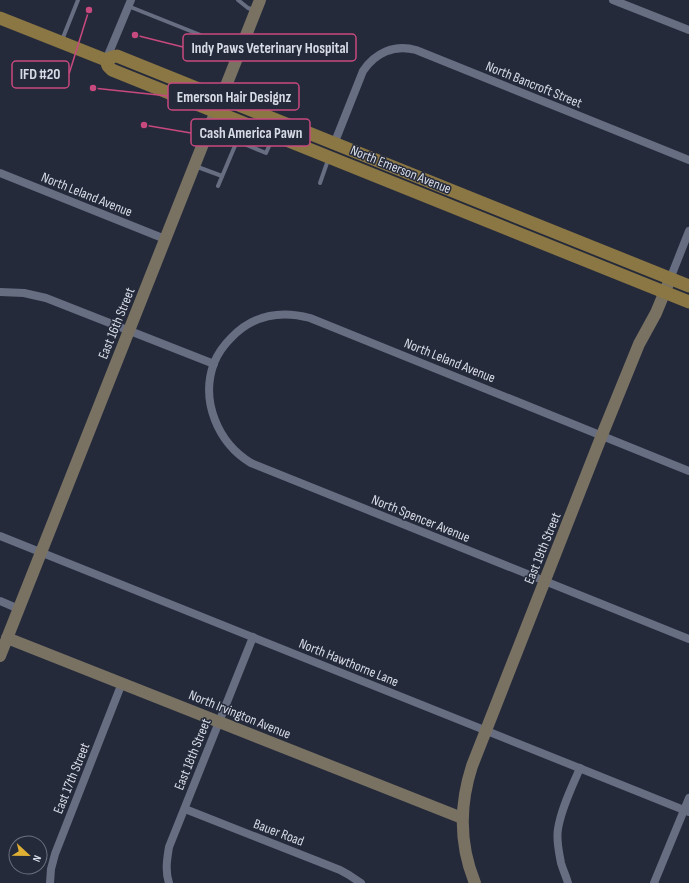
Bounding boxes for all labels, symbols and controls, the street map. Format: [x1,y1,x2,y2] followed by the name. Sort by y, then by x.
[183,34,356,61] callout: Indy Paws Veterinary Hospital
[191,39,349,58] text: Indy Paws Veterinary Hospital
[483,57,584,112] street label: North Bancroft Street
[12,61,69,88] callout: IFD #20
[20,65,60,84] text: IFD #20
[168,83,299,110] callout: Emerson Hair Designz
[177,88,292,107] text: Emerson Hair Designz
[191,119,310,146] callout: Cash America Pawn
[200,124,302,143] text: Cash America Pawn
[348,142,454,197] street label: North Emerson Avenue
[39,168,135,220] street label: North Leland Avenue
[94,285,138,361] street label: East 16th Street
[402,334,498,386] street label: North Leland Avenue
[369,491,473,546] street label: North Spencer Avenue
[520,510,565,586] street label: East 19th Street
[296,635,401,690] street label: North Hawthorne Lane
[186,686,293,743] street label: North Irvington Avenue
[170,716,214,792] street label: East 18th Street
[50,740,93,816] street label: East 17th Street
[251,815,307,850] street label: Bauer Road
[8,835,48,875] north arrow
[30,853,44,864] text: N

